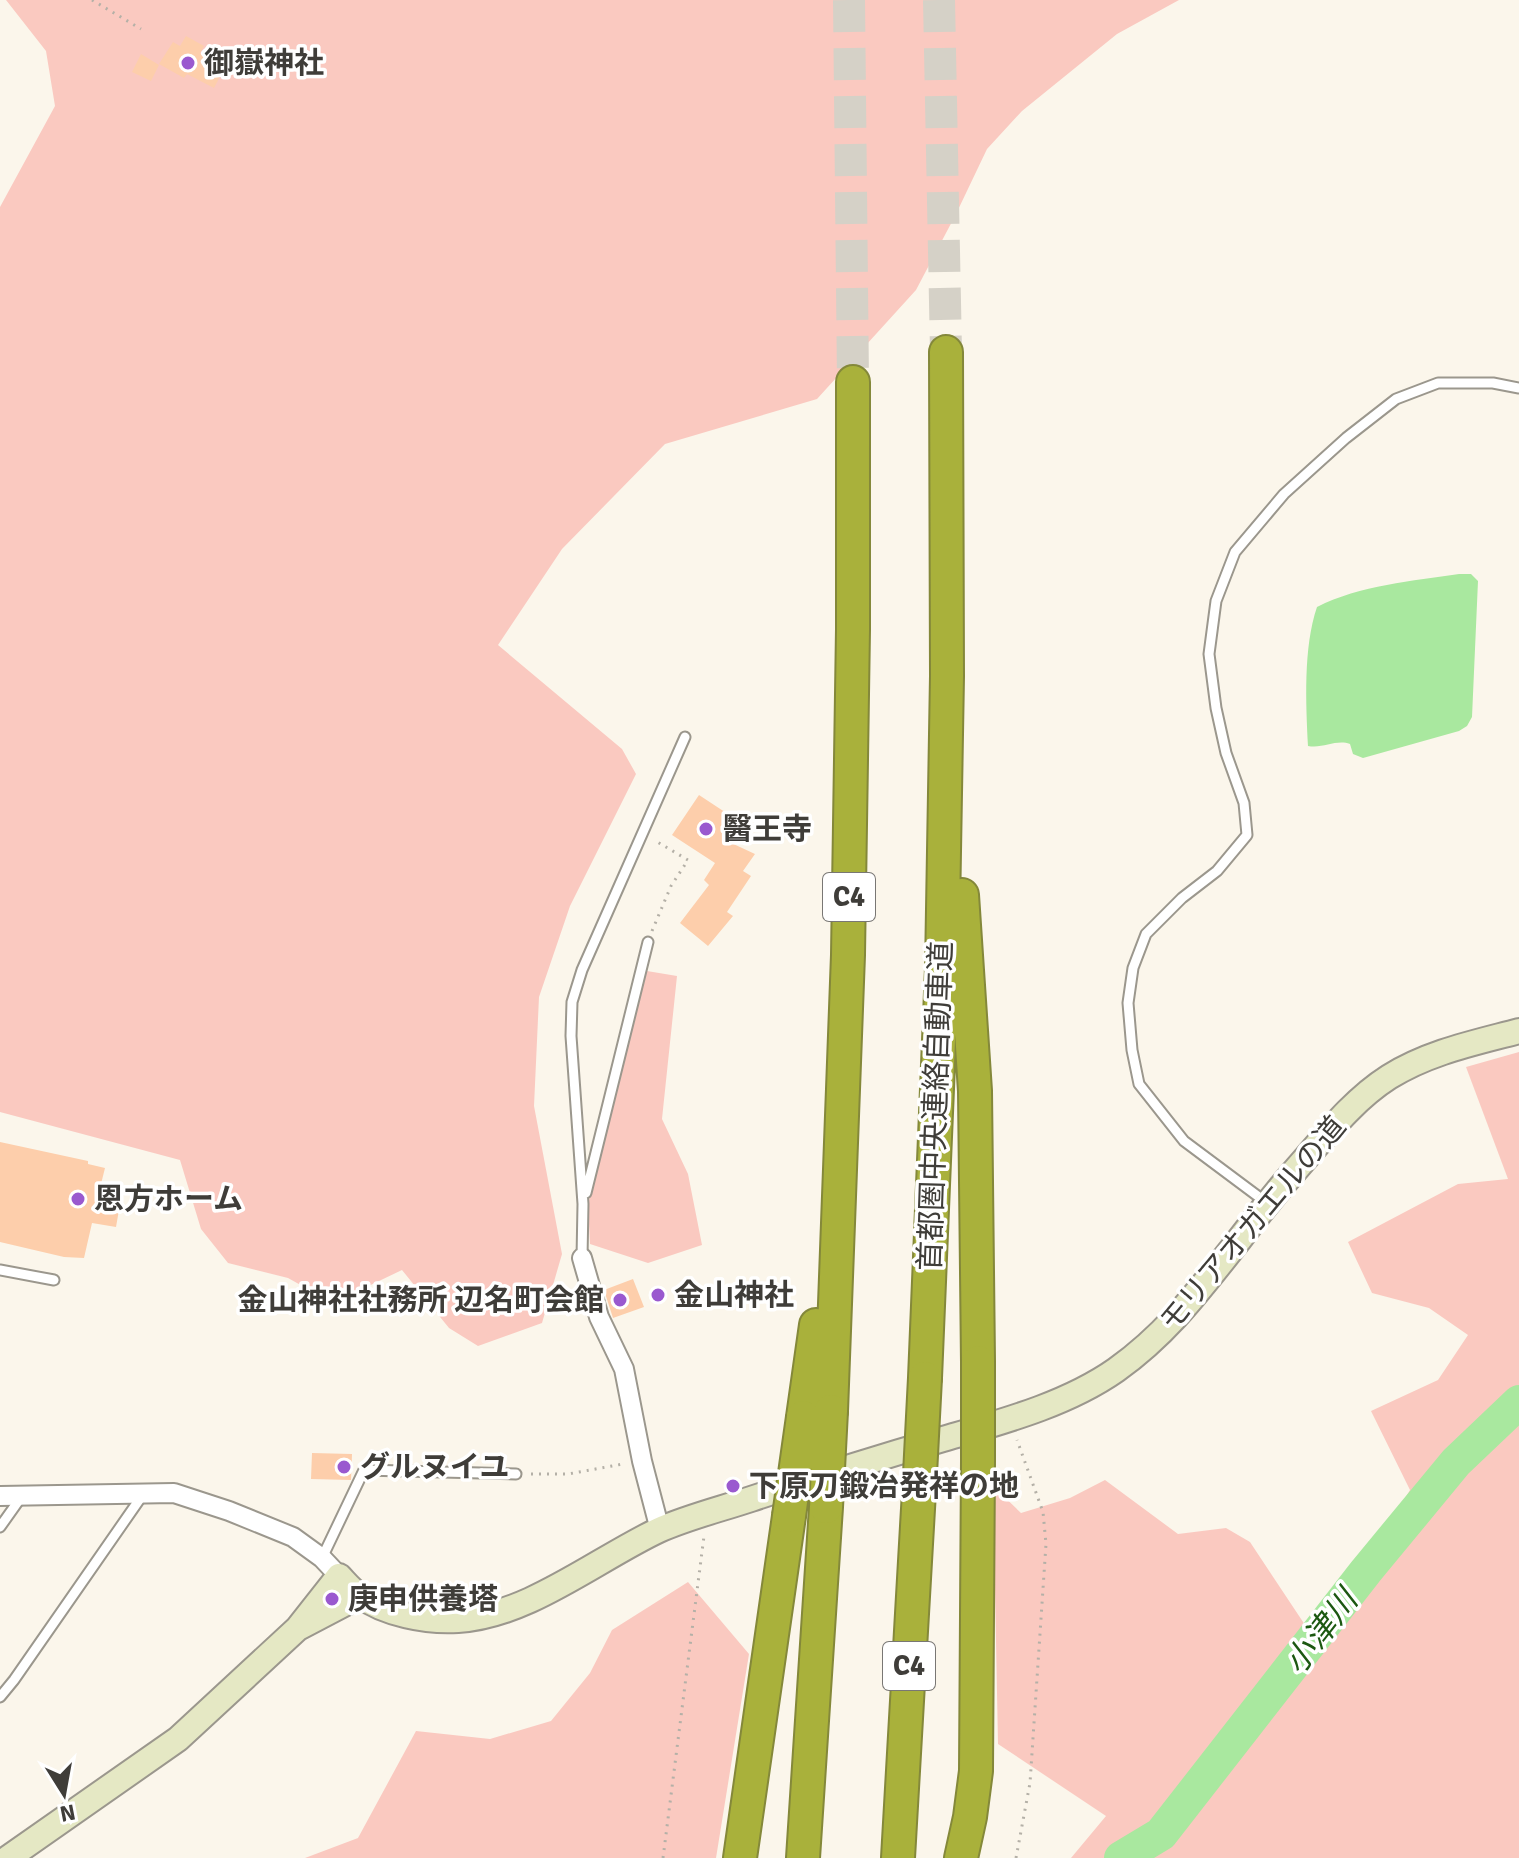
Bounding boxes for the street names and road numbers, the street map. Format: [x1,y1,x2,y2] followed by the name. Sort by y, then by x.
[823,873,875,921] road number: C4
[912,940,960,1272] street label: 首都圏中央連絡自動車道
[1152,1109,1354,1339] street label: モリアオガエルの道
[883,1642,935,1690] road number: C4

